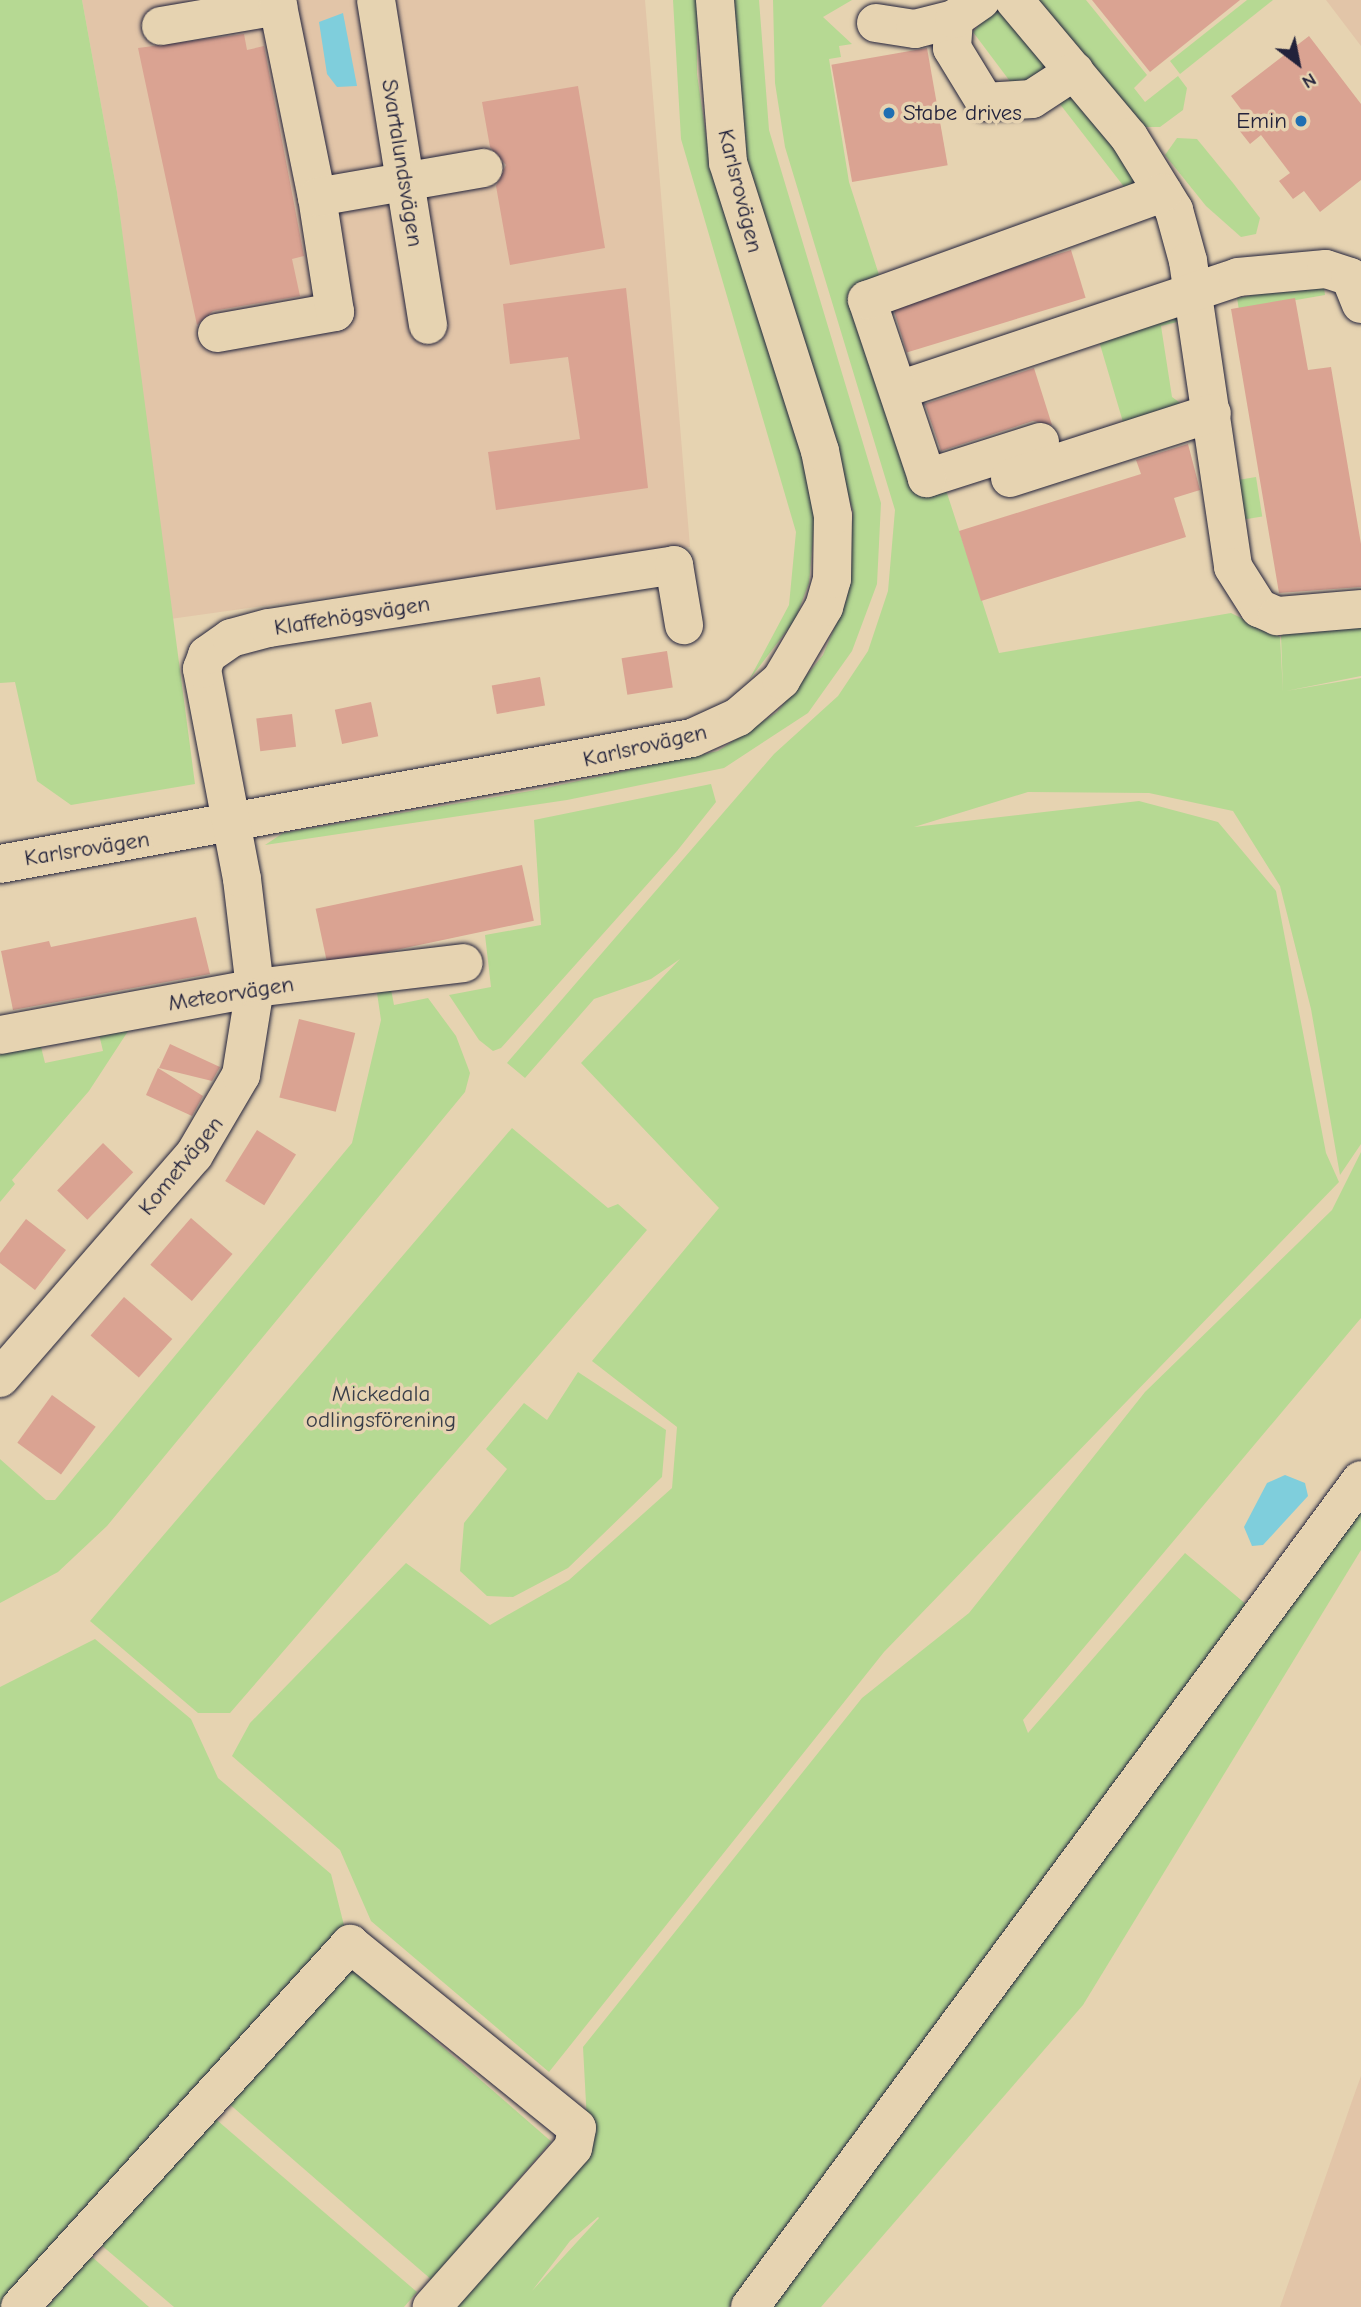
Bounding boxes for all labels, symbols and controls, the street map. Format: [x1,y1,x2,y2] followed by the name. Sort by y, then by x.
[1263,28,1333,98] north arrow
[1298,68,1320,93] text: N
[375,77,429,249] street label: Svartalundsvägen
[903,99,1022,127] place label: Stabe drives
[881,105,897,121] marker: Stabe drives
[1236,107,1287,135] place label: Emin
[1293,113,1309,129] marker: Emin
[711,126,769,256] street label: Karlsrovägen
[272,590,432,642] street label: Klaffehögsvägen
[580,718,710,774] street label: Karlsrovägen
[22,825,152,873] street label: Karlsrovägen
[166,970,296,1018] street label: Meteorvägen
[133,1111,229,1221] street label: Kometvägen
[306,1380,456,1434] park label: Mickedala odlingsförening

